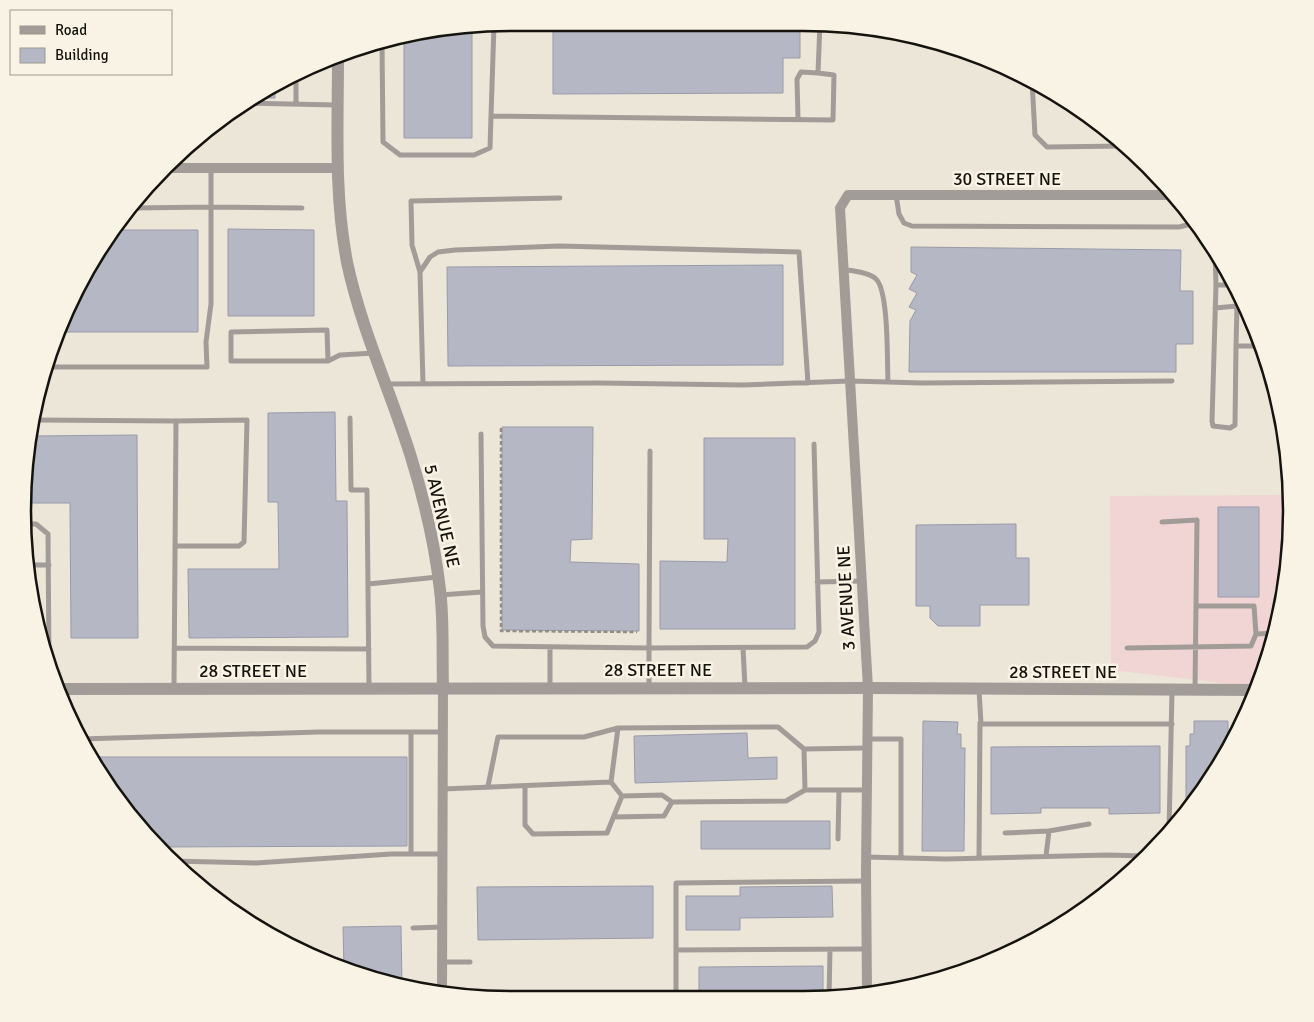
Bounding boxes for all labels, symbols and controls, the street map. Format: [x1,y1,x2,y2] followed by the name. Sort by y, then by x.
[10,10,172,75] legend
[55,21,87,39] text: Road
[55,46,109,64] text: Building
[953,168,1061,190] street label: 30 STREET NE
[419,462,465,570] street label: 5 AVENUE NE
[832,545,860,651] street label: 3 AVENUE NE
[604,659,712,681] street label: 28 STREET NE
[199,660,307,682] street label: 28 STREET NE
[1009,661,1117,683] street label: 28 STREET NE

